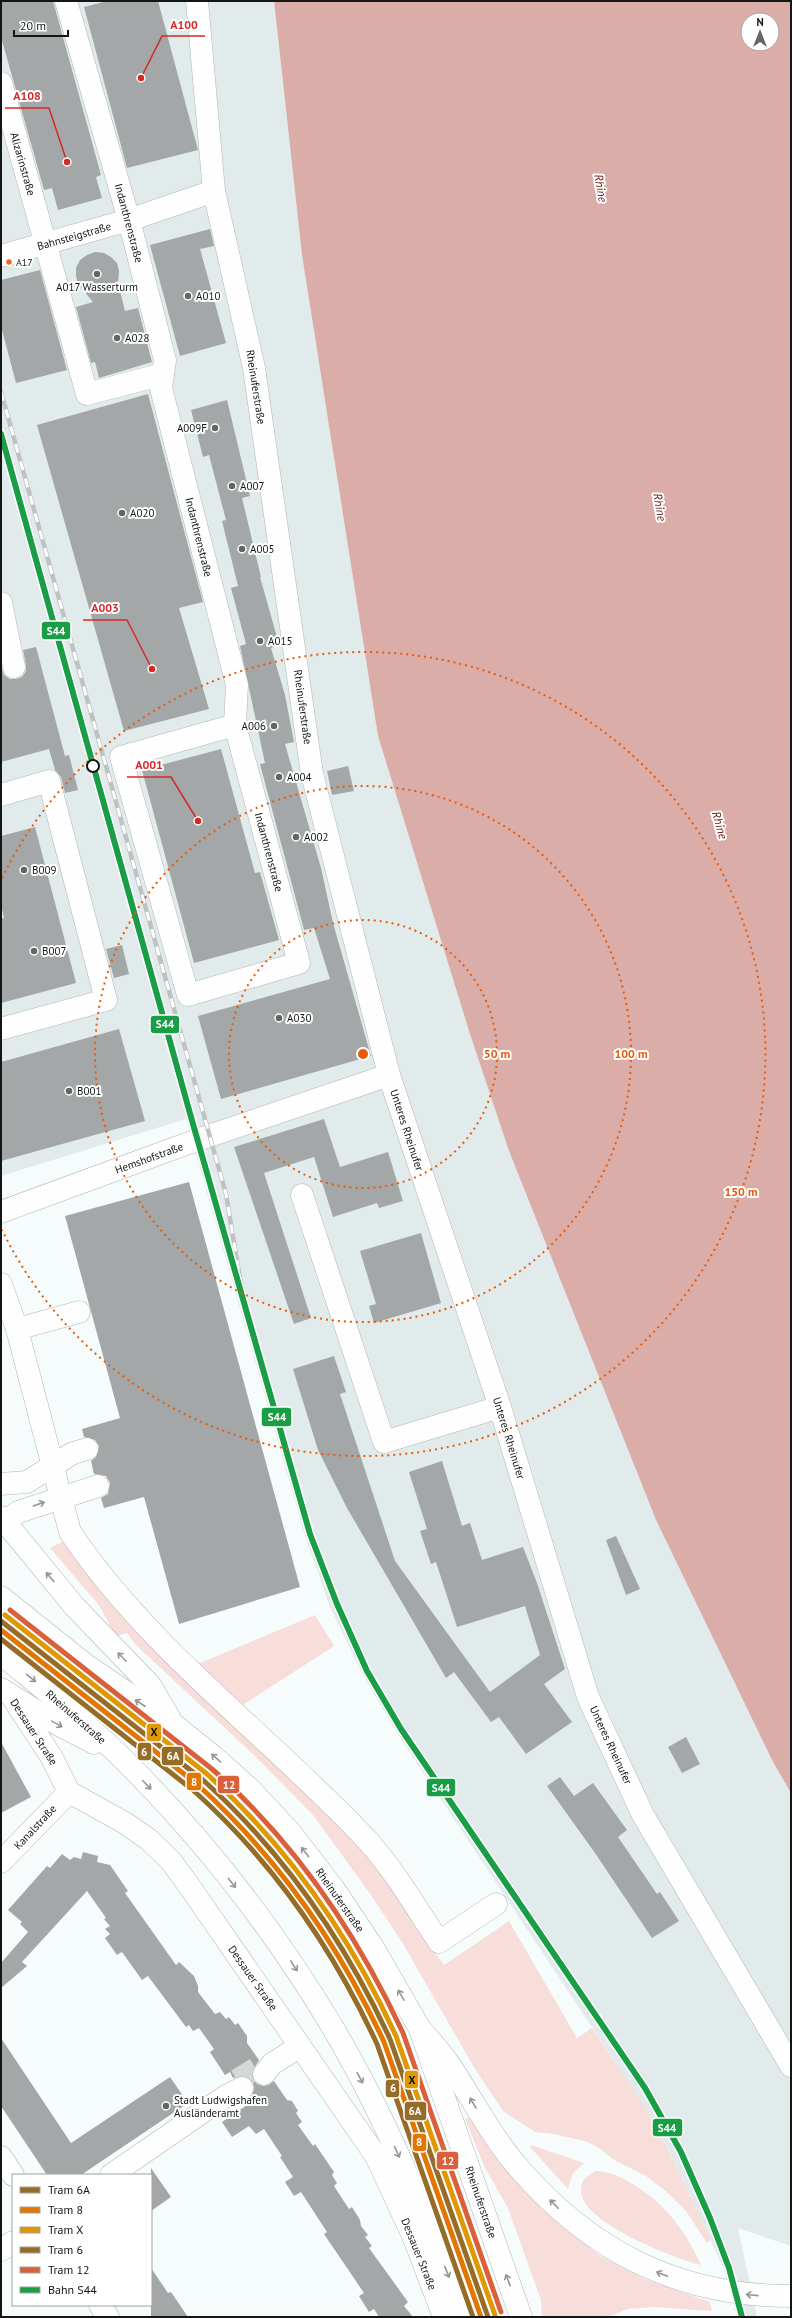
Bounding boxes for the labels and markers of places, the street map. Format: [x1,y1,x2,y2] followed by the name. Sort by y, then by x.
[162,12,205,36] callout: A100
[5,84,49,108] callout: A108
[16,256,33,269] place label: A17
[4,257,14,267] marker: A17
[92,269,102,279] marker: A017 Wasserturm
[56,280,138,294] place label: A017 Wasserturm
[196,289,220,303] place label: A010
[183,291,193,301] marker: A010
[125,331,149,345] place label: A028
[112,333,122,343] marker: A028
[177,421,207,435] place label: A009F
[210,423,220,433] marker: A009F
[240,479,264,493] place label: A007
[227,481,237,491] marker: A007
[130,506,154,520] place label: A020
[117,508,127,518] marker: A020
[250,542,274,556] place label: A005
[237,544,247,554] marker: A005
[83,596,127,620] callout: A003
[268,634,292,648] place label: A015
[255,636,265,646] marker: A015
[242,719,266,733] place label: A006
[269,721,279,731] marker: A006
[127,753,171,777] callout: A001
[86,759,100,773] unlabelled marker
[287,770,311,784] place label: A004
[274,772,284,782] marker: A004
[304,830,328,844] place label: A002
[291,832,301,842] marker: A002
[32,863,56,877] place label: B009
[19,865,29,875] marker: B009
[42,944,66,958] place label: B007
[29,946,39,956] marker: B007
[287,1011,311,1025] place label: A030
[274,1013,284,1023] marker: A030
[356,1047,370,1061] centre of rings
[77,1084,101,1098] place label: B001
[64,1086,74,1096] marker: B001
[174,2093,267,2120] place label: Stadt Ludwigshafen Ausländeramt
[161,2101,171,2111] marker: Stadt Ludwigshafen Ausländeramt

